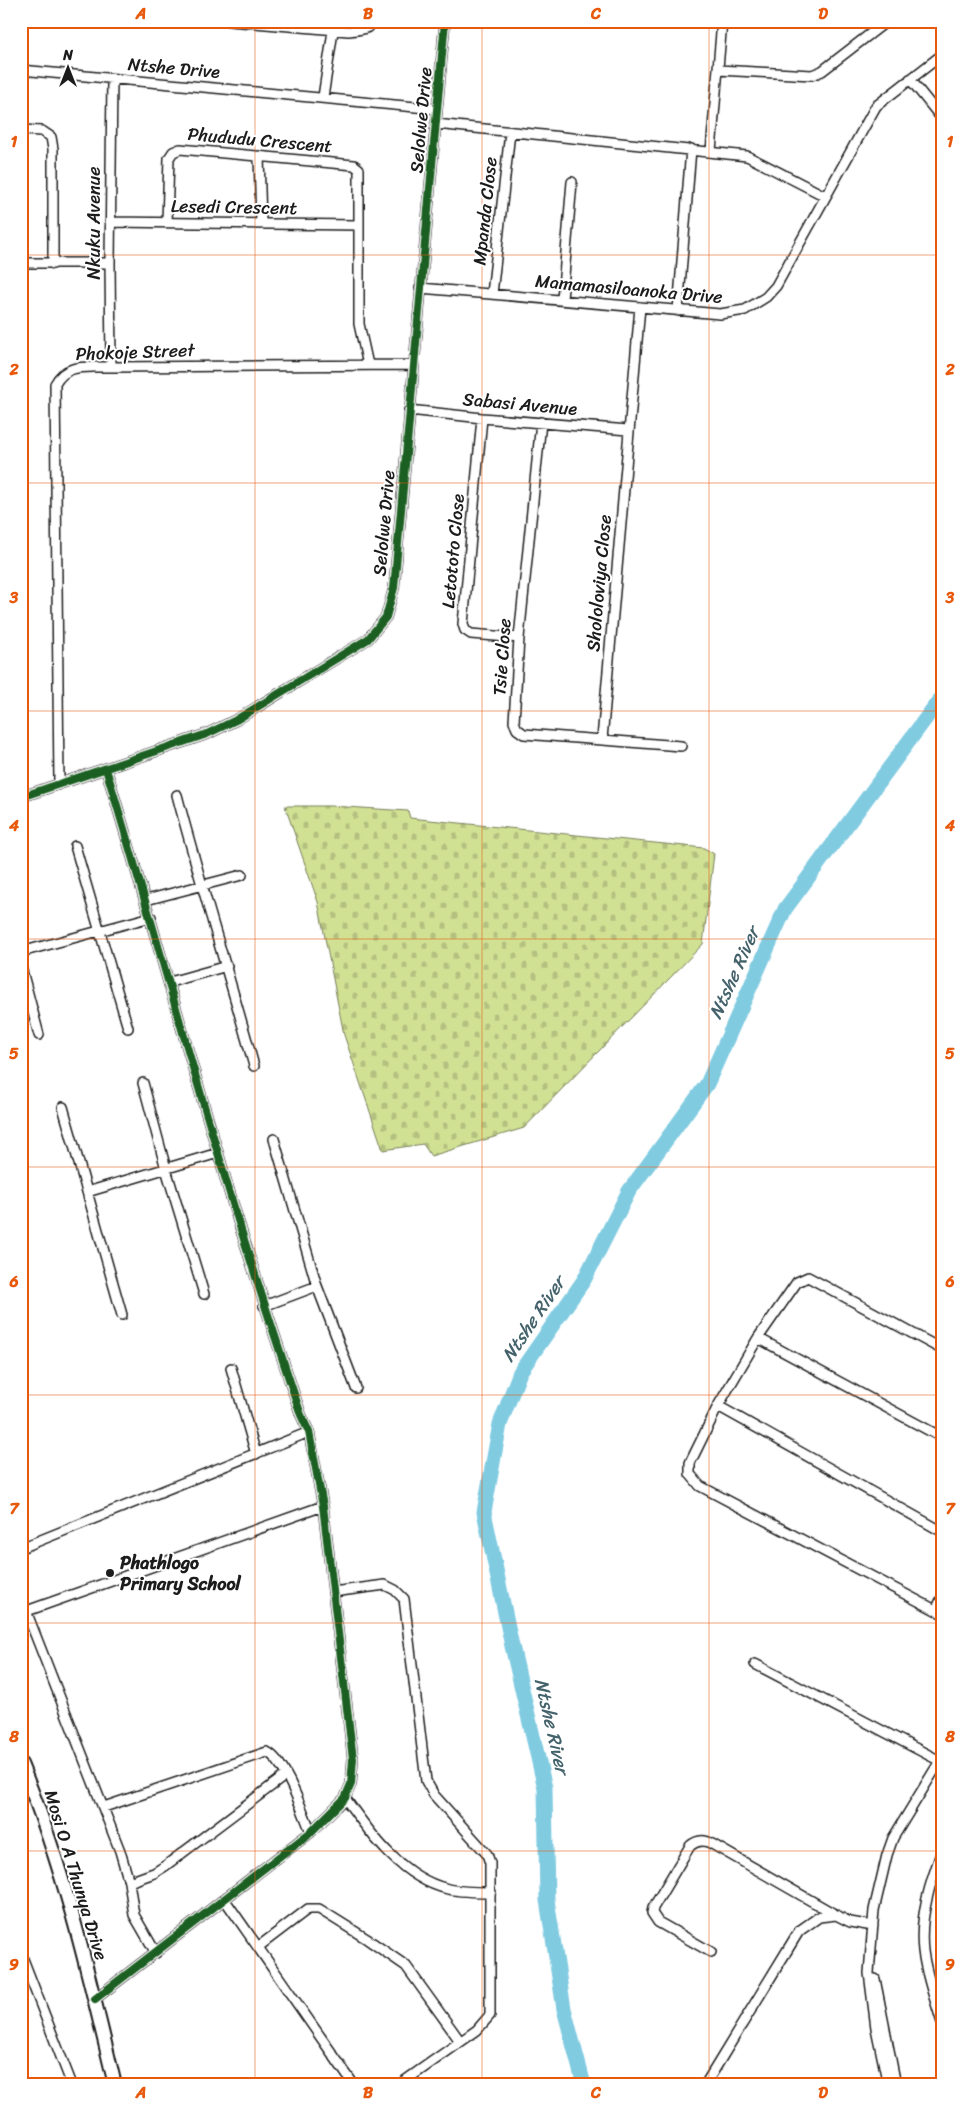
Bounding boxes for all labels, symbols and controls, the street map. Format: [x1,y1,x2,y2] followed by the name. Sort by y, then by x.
[135,0,146,28] text: A
[363,0,374,28] text: B
[590,0,602,28] text: C
[818,0,828,28] text: D
[42,42,92,92] north arrow
[62,43,73,68] text: N
[127,48,222,88] street label: Ntshe Drive
[400,66,442,174] street label: Selolwe Drive
[186,118,334,162] street label: Phududu Crescent
[11,127,18,156] text: 1
[947,127,954,156] text: 1
[463,155,507,267] street label: Mpanda Close
[78,166,110,280] street label: Nkuku Avenue
[171,190,298,224] street label: Lesedi Crescent
[534,265,724,313] street label: Mamamasiloanoka Drive
[75,334,196,370] street label: Phokoje Street
[8,355,19,384] text: 2
[944,355,955,384] text: 2
[461,383,579,425] street label: Sabasi Avenue
[363,469,405,577] street label: Selolwe Drive
[432,492,474,610] street label: Letototo Close
[577,513,621,653] street label: Shololoviya Close
[9,583,19,612] text: 3
[945,583,955,612] text: 3
[483,617,521,697] street label: Tsie Close
[8,811,19,840] text: 4
[944,811,955,840] text: 4
[699,919,770,1024] water label: Ntshe River
[9,1039,19,1068] text: 5
[945,1039,955,1068] text: 5
[8,1267,19,1296] text: 6
[492,1267,576,1369] water label: Ntshe River
[944,1267,955,1296] text: 6
[9,1494,20,1523] text: 7
[945,1494,956,1523] text: 7
[120,1547,242,1600] place label: Phathlogo Primary School
[104,1567,116,1579] marker: Phathlogo Primary School
[525,1675,580,1780] water label: Ntshe River
[8,1722,19,1751] text: 8
[944,1722,955,1751] text: 8
[35,1786,117,1964] street label: Mosi O A Thunya Drive
[9,1950,19,1979] text: 9
[945,1950,955,1979] text: 9
[135,2078,146,2106] text: A
[363,2078,374,2106] text: B
[590,2078,602,2106] text: C
[818,2078,828,2106] text: D

